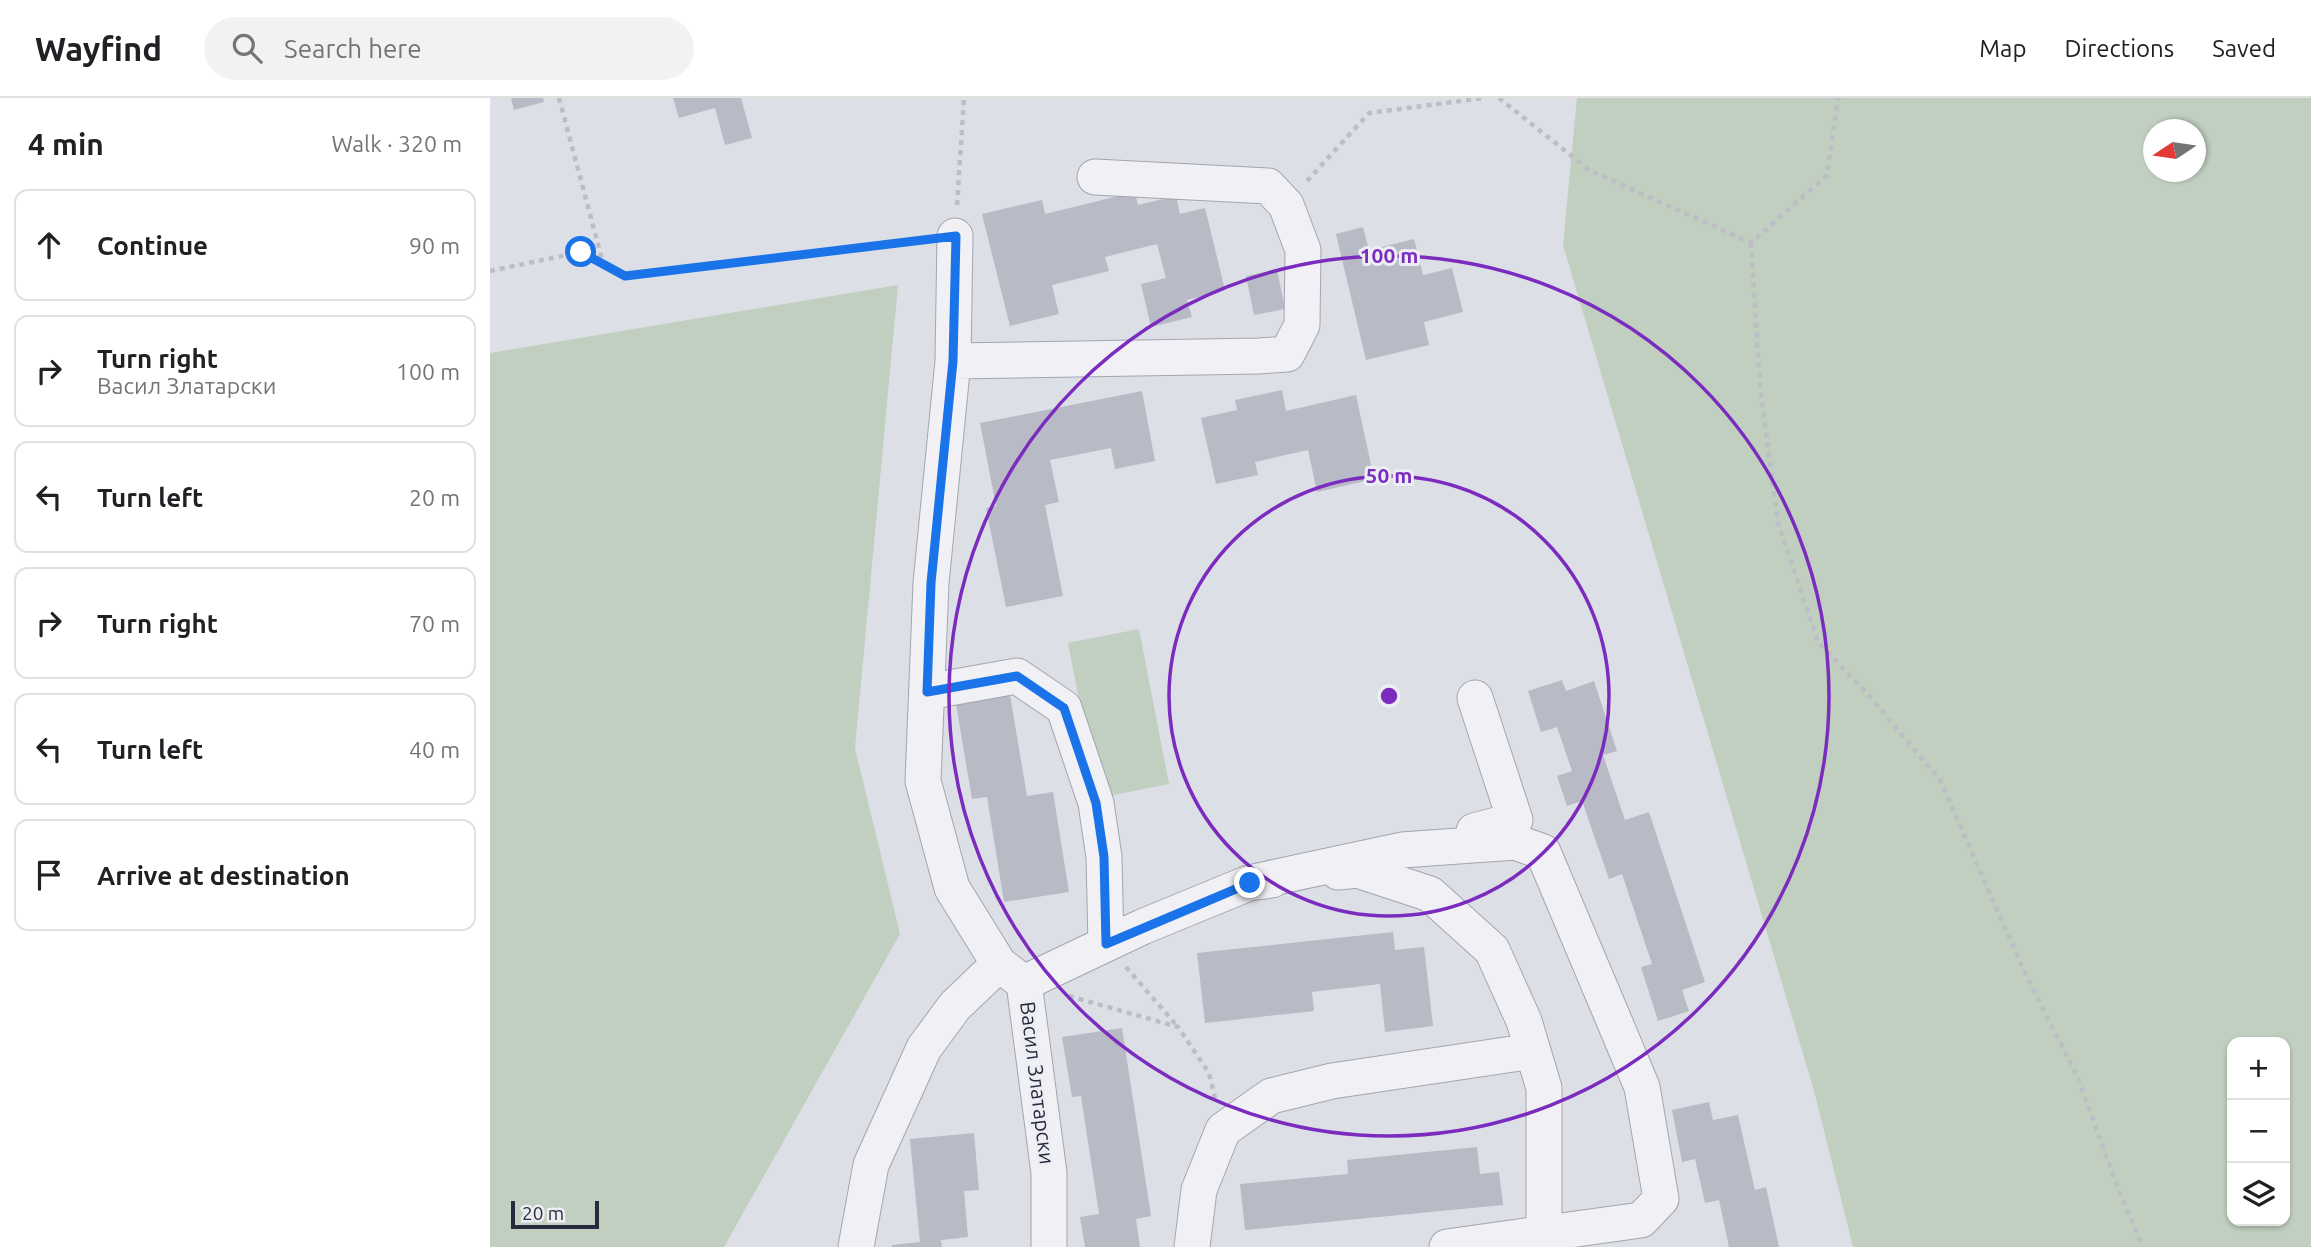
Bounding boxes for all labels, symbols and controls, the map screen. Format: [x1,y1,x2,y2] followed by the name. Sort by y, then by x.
[204,17,694,80] search box
[228,29,266,67] icon: search
[35,30,162,67] text: Wayfind
[284,34,422,63] text: Search here
[1979,35,2026,62] text: Map
[2064,35,2174,62] text: Directions
[2212,35,2276,62] text: Saved
[2143,119,2206,182] north arrow
[28,127,104,161] text: 4 min
[331,131,462,156] text: Walk · 320 m
[30,226,68,264] icon: ahead
[97,231,208,260] text: Continue
[409,233,460,258] text: 90 m
[565,236,596,267] route start
[1360,243,1418,267] text: 100 m
[97,344,218,373] text: Turn right
[30,352,68,390] icon: right
[396,359,460,384] text: 100 m
[97,373,276,398] text: Васил Златарски
[1366,463,1412,487] text: 50 m
[30,478,68,516] icon: left
[97,483,203,512] text: Turn left
[409,485,460,510] text: 20 m
[30,604,68,642] icon: right
[97,609,218,638] text: Turn right
[409,611,460,636] text: 70 m
[1377,684,1401,708] centre of rings
[30,730,68,768] icon: left
[97,735,203,764] text: Turn left
[409,737,460,762] text: 40 m
[30,856,68,894] icon: arrive
[97,861,350,890] text: Arrive at destination
[1234,867,1265,898] route end
[1016,1000,1060,1166] street label: Васил Златарски
[2227,1037,2290,1226] map controls
[2227,1037,2290,1100] button: +
[2227,1100,2290,1163] button: −
[2227,1163,2290,1226] button: layers
[511,1198,598,1230] scale bar
[522,1202,564,1224] text: 20 m

